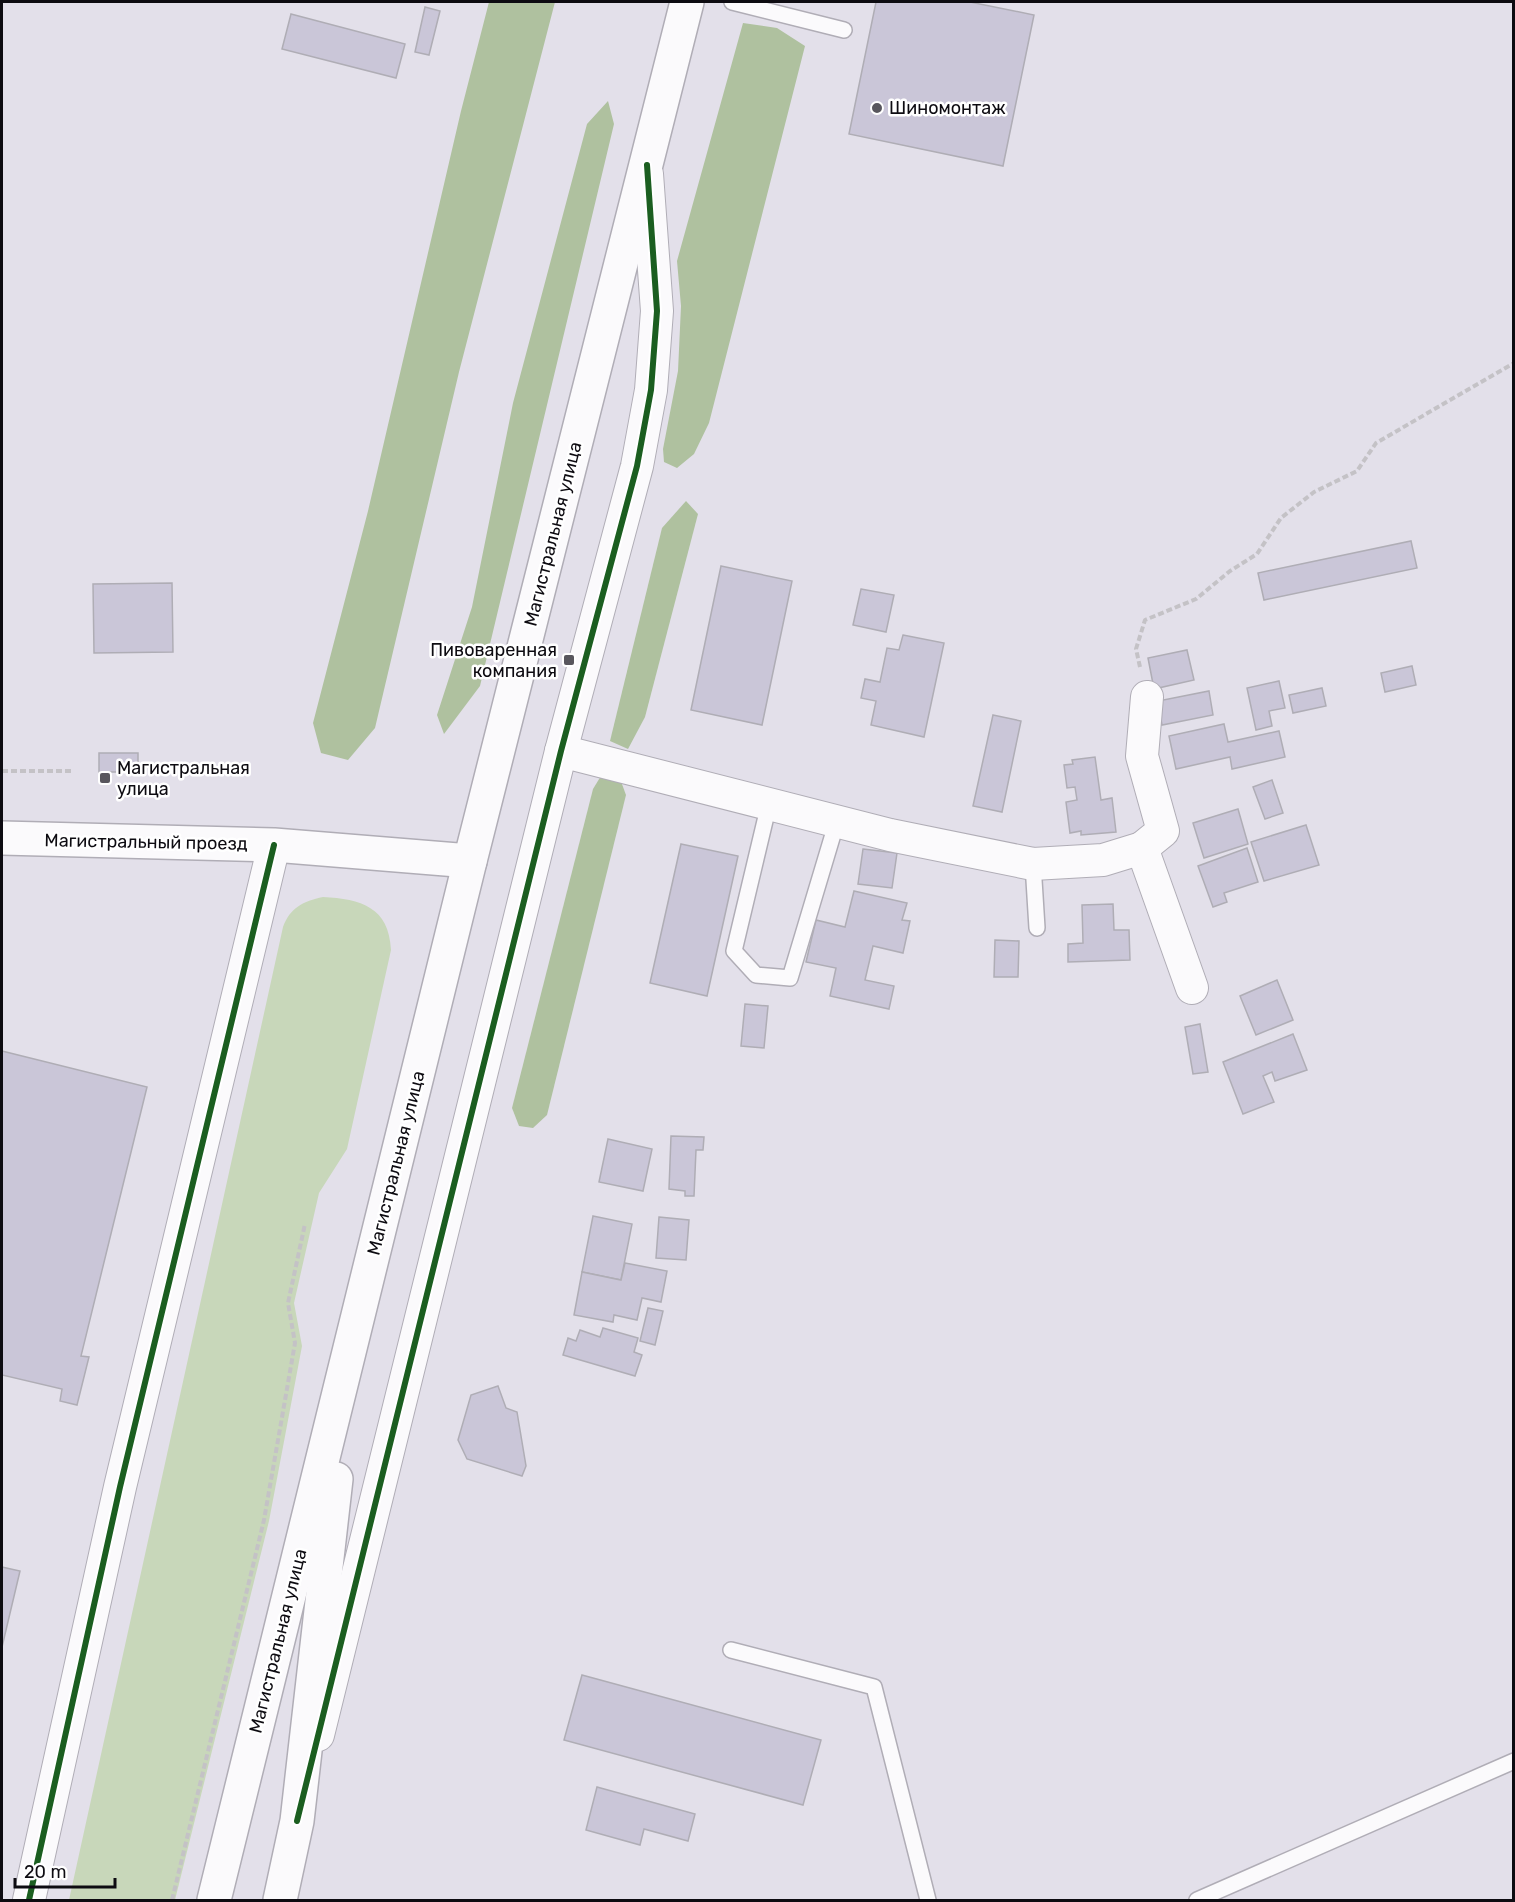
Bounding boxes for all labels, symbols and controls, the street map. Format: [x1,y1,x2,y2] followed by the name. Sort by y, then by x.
[889,97,1006,119] place label: Шиномонтаж
[870,101,884,115] marker: Шиномонтаж
[519,440,587,628] street label: Магистральная улица
[430,639,557,682] place label: Пивоваренная компания
[562,653,576,667] marker: Пивоваренная компания
[117,757,250,800] place label: Магистральная улица
[98,771,112,785] marker: Магистральная улица
[44,829,248,855] street label: Магистральный проезд
[362,1069,430,1257] street label: Магистральная улица
[244,1547,312,1735] street label: Магистральная улица
[15,1851,116,1889] scale bar
[24,1861,66,1883] text: 20 m

